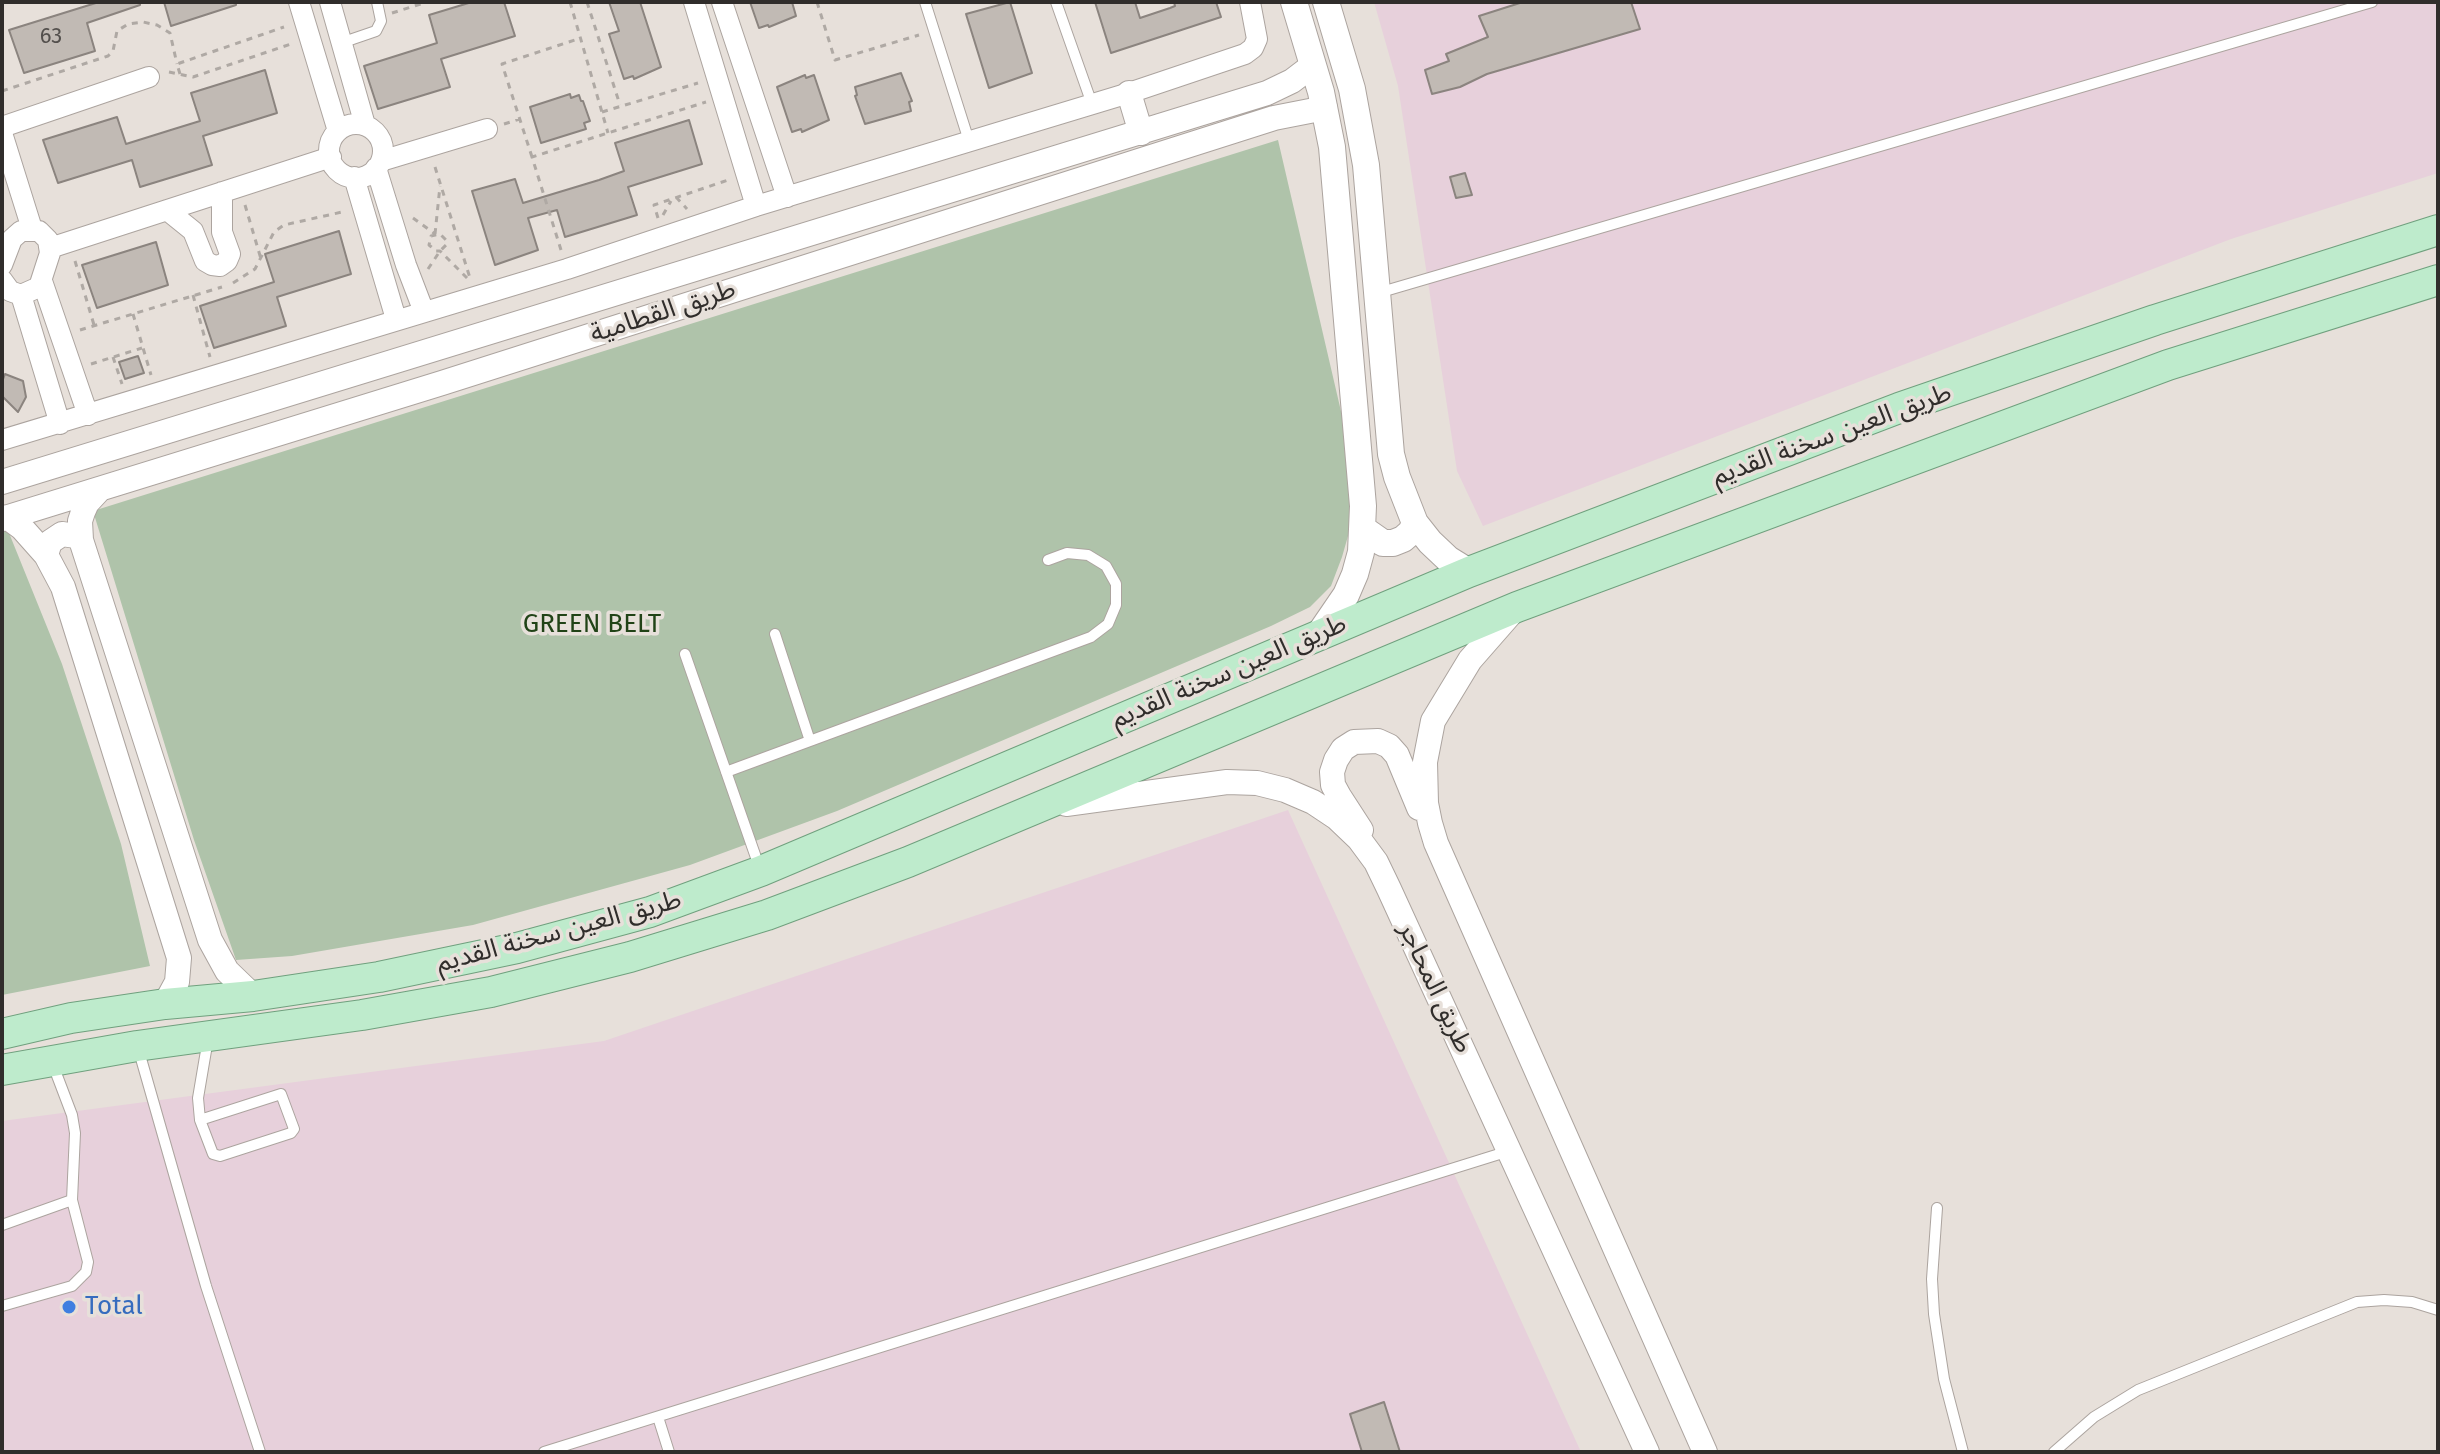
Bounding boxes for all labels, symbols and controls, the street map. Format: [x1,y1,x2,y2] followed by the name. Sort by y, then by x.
[40,24,62,50] house number: 63
[587,274,739,350] street label: طريق القطامية
[1708,377,1956,493] street label: طريق العين سخنة القديم
[1107,608,1351,736] street label: طريق العين سخنة القديم
[523,609,661,641] park label: GREEN BELT
[433,884,685,980] street label: طريق العين سخنة القديم
[1391,918,1479,1058] street label: طريق المحاجر
[85,1291,143,1323] place label: Total
[60,1298,78,1316] marker: Total

